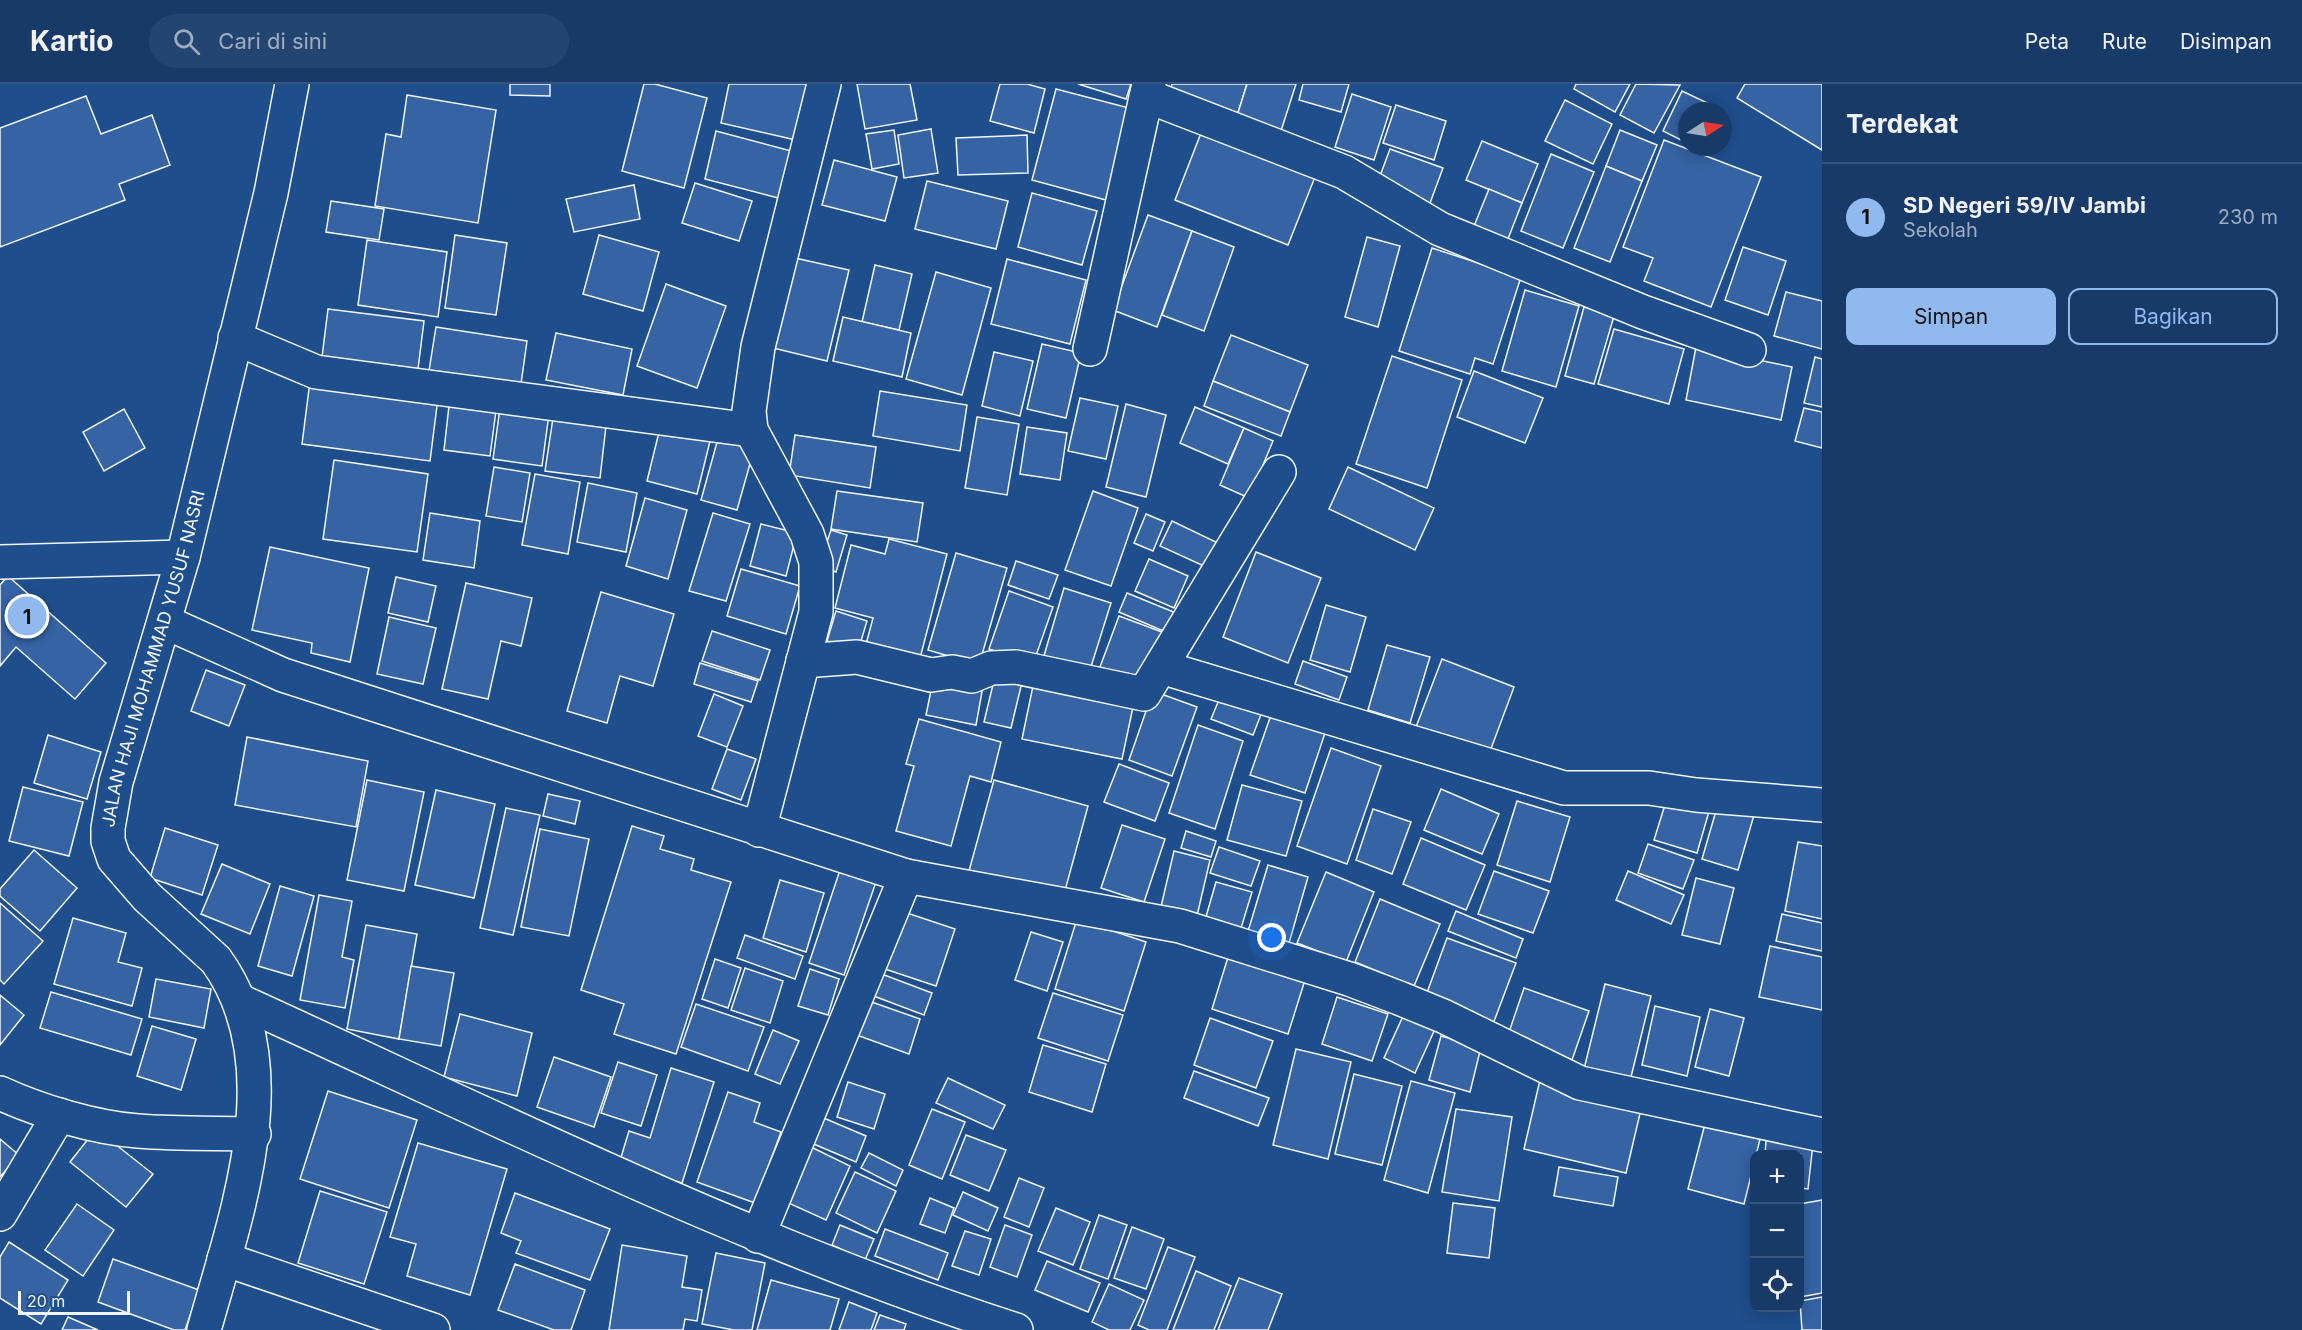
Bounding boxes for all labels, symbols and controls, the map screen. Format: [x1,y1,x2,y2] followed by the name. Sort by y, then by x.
[149,14,569,68] search box
[30,24,113,58] text: Kartio
[170,25,203,58] icon: search
[218,28,327,54] text: Cari di sini
[2025,29,2069,54] text: Peta
[2102,29,2147,54] text: Rute
[2180,29,2272,54] text: Disimpan
[1678,102,1732,156] north arrow
[1846,108,1958,139] text: Terdekat
[1903,192,2146,218] text: SD Negeri 59/IV Jambi
[1861,205,1870,229] text: 1
[2218,205,2278,229] text: 230 m
[1903,218,1978,242] text: Sekolah
[1846,288,2056,345] button: Simpan
[2068,288,2278,345] button: Bagikan
[97,488,209,829] street label: JALAN HAJI MOHAMMAD YUSUF NASRI
[8,594,46,638] pin: 1
[1257,923,1286,952] your location
[1750,1150,1804,1312] map controls
[1750,1150,1804,1204] button: +
[1750,1204,1804,1258] button: −
[1750,1258,1804,1312] button: locate
[18,1288,130,1316] scale bar
[27,1291,65,1311] text: 20 m

